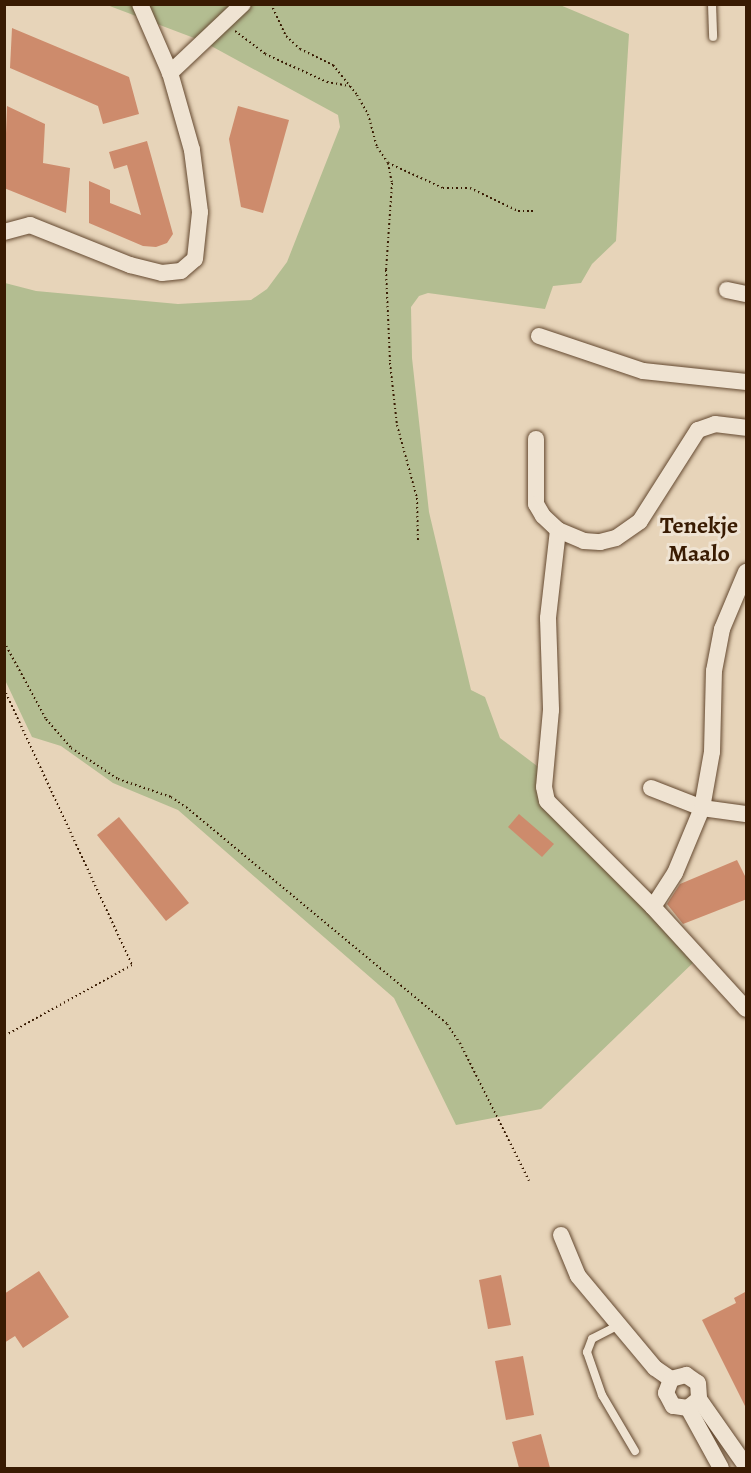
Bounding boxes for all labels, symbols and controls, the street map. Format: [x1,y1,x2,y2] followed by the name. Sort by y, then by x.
[660,512,738,568] district label: Tenekje Maalo

